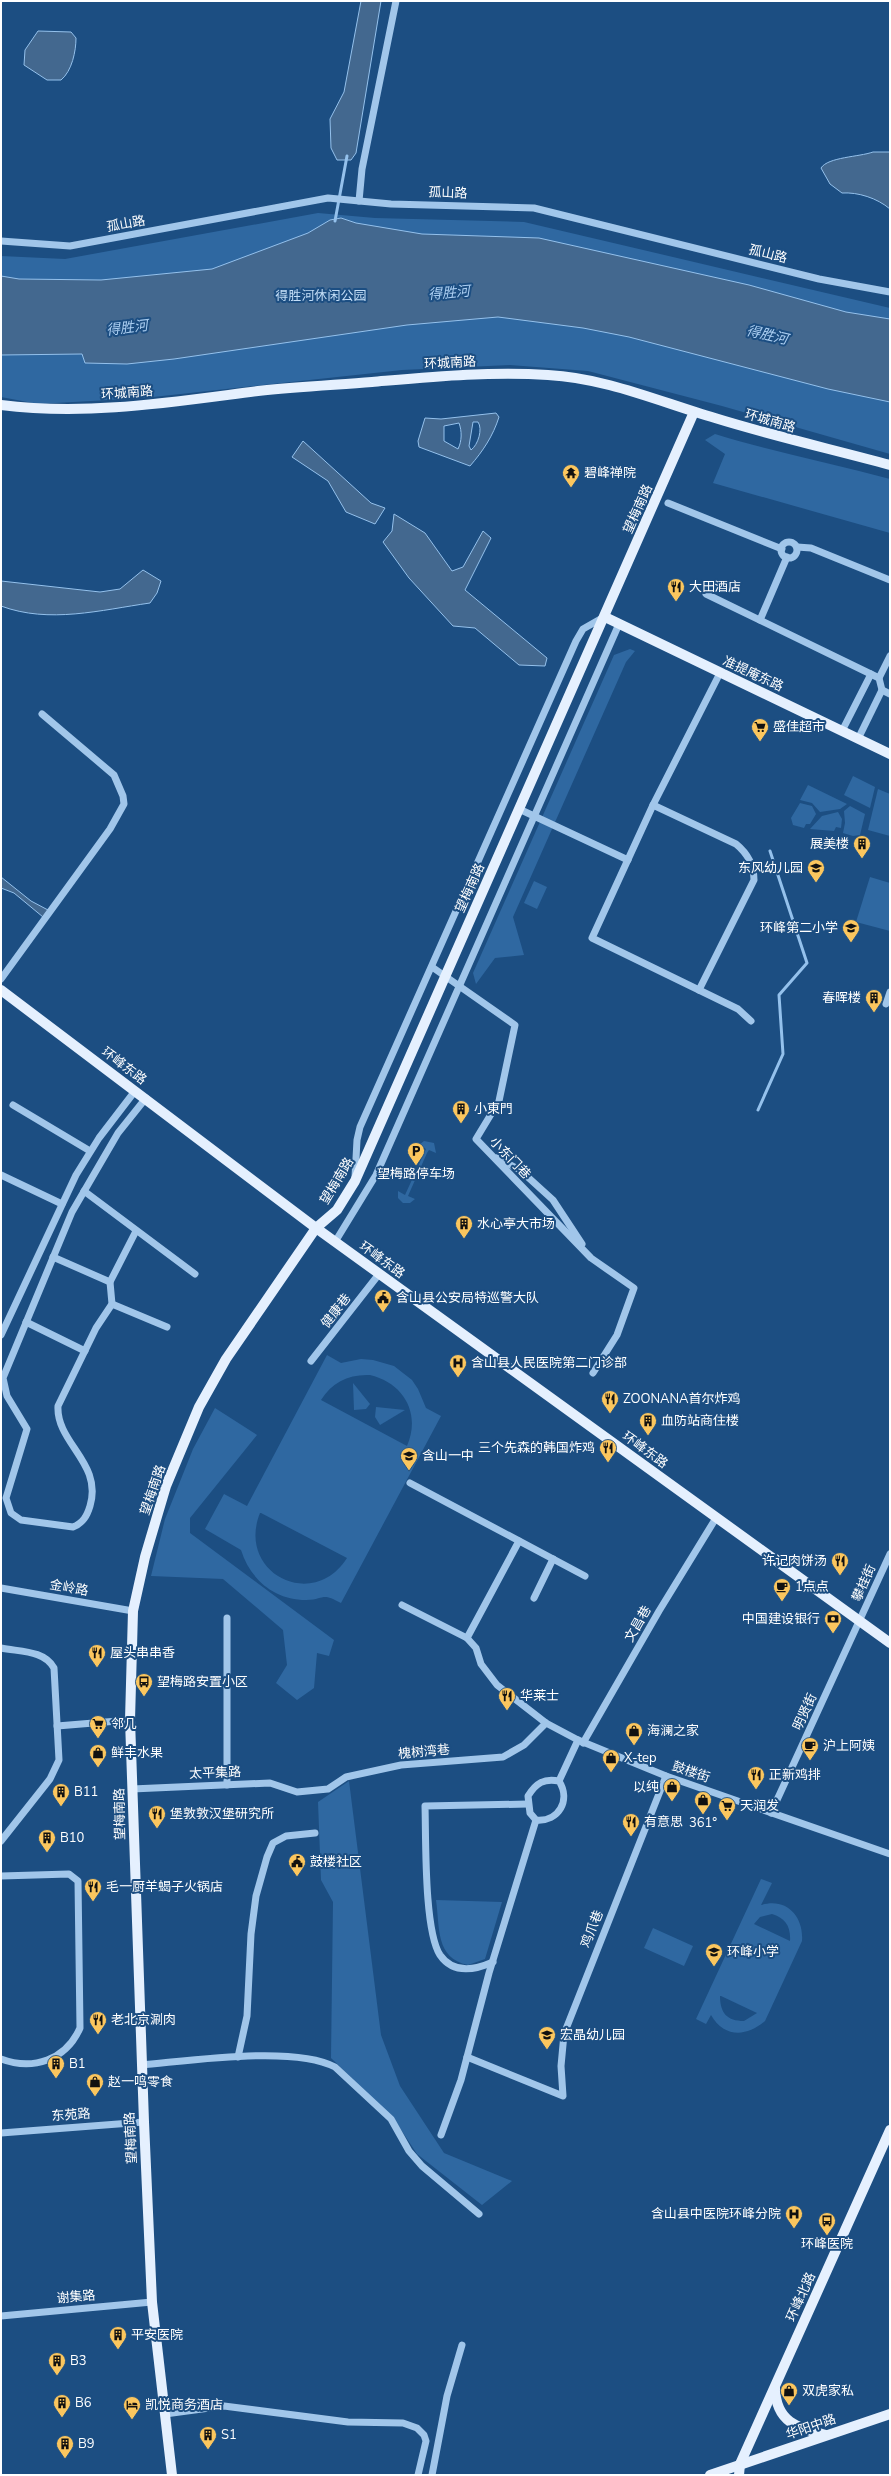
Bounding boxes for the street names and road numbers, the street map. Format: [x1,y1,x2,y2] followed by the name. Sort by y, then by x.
[428,183,468,203] street label: 孤山路
[105,212,147,236] street label: 孤山路
[747,241,789,267] street label: 孤山路
[424,353,476,373] street label: 环城南路
[100,382,154,404] street label: 环城南路
[743,405,797,437] street label: 环城南路
[619,482,657,536] street label: 望梅南路
[720,652,786,696] street label: 准提庵东路
[451,861,489,915] street label: 望梅南路
[98,1043,150,1089] street label: 环峰东路
[485,1133,535,1183] street label: 小东门巷
[316,1154,358,1208] street label: 望梅南路
[356,1237,408,1283] street label: 环峰东路
[317,1290,355,1332] street label: 健康巷
[619,1427,671,1473] street label: 环峰东路
[136,1462,170,1518] street label: 望梅南路
[848,1562,880,1604] street label: 攀桂街
[48,1576,90,1600] street label: 金岭路
[620,1603,656,1645] street label: 文昌巷
[789,1691,821,1733] street label: 明贤街
[397,1741,451,1763] street label: 槐树湾巷
[670,1757,712,1787] street label: 鼓楼街
[189,1763,241,1783] street label: 太平集路
[111,1788,129,1840] street label: 望梅南路
[576,1908,608,1950] street label: 鸡爪巷
[51,2105,91,2125] street label: 东苑路
[121,2112,141,2164] street label: 望梅南路
[782,2270,820,2324] street label: 环峰北路
[56,2286,96,2308] street label: 谢集路
[783,2410,839,2444] street label: 华阳中路

